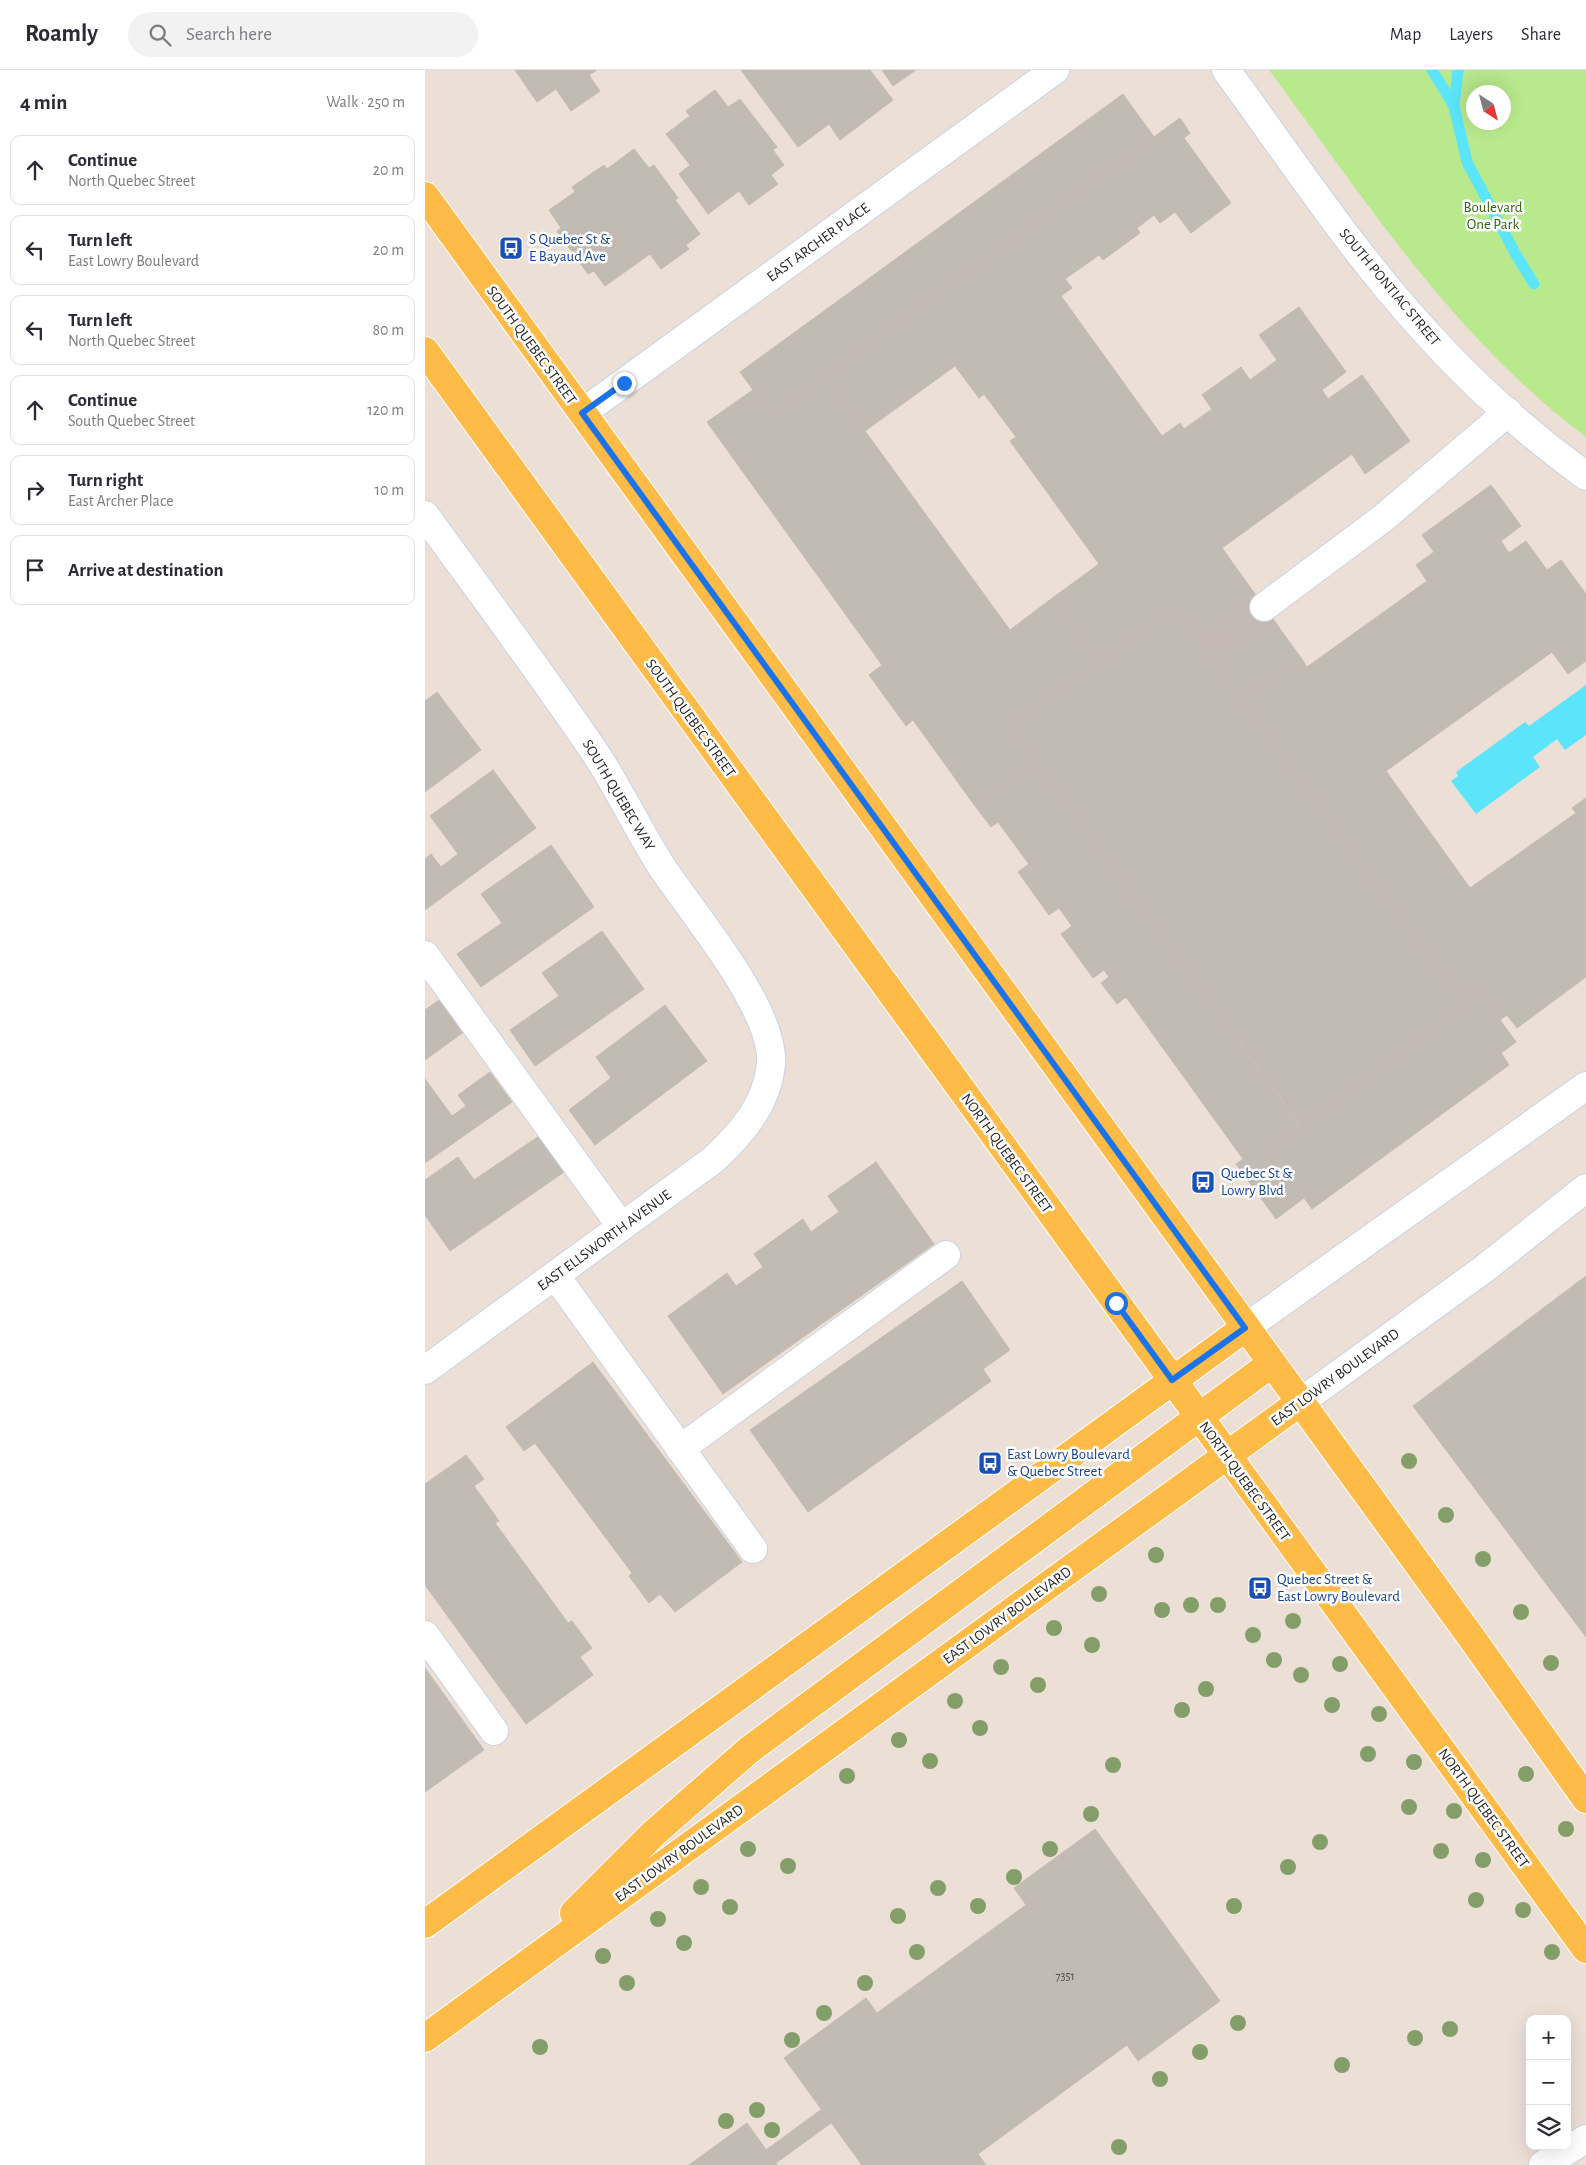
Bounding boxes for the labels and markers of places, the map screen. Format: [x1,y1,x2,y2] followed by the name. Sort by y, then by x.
[529,232,611,264] place label: S Quebec St & E Bayaud Ave
[498,235,524,261] bus stop icon: S Quebec St & E Bayaud Ave
[1221,1166,1293,1198] place label: Quebec St & Lowry Blvd
[1190,1169,1216,1195] bus stop icon: Quebec St & Lowry Blvd
[1007,1447,1130,1479] place label: East Lowry Boulevard & Quebec Street
[977,1450,1003,1476] bus stop icon: East Lowry Boulevard & Quebec Street
[1277,1572,1400,1604] place label: Quebec Street & East Lowry Boulevard
[1247,1575,1273,1601] bus stop icon: Quebec Street & East Lowry Boulevard

